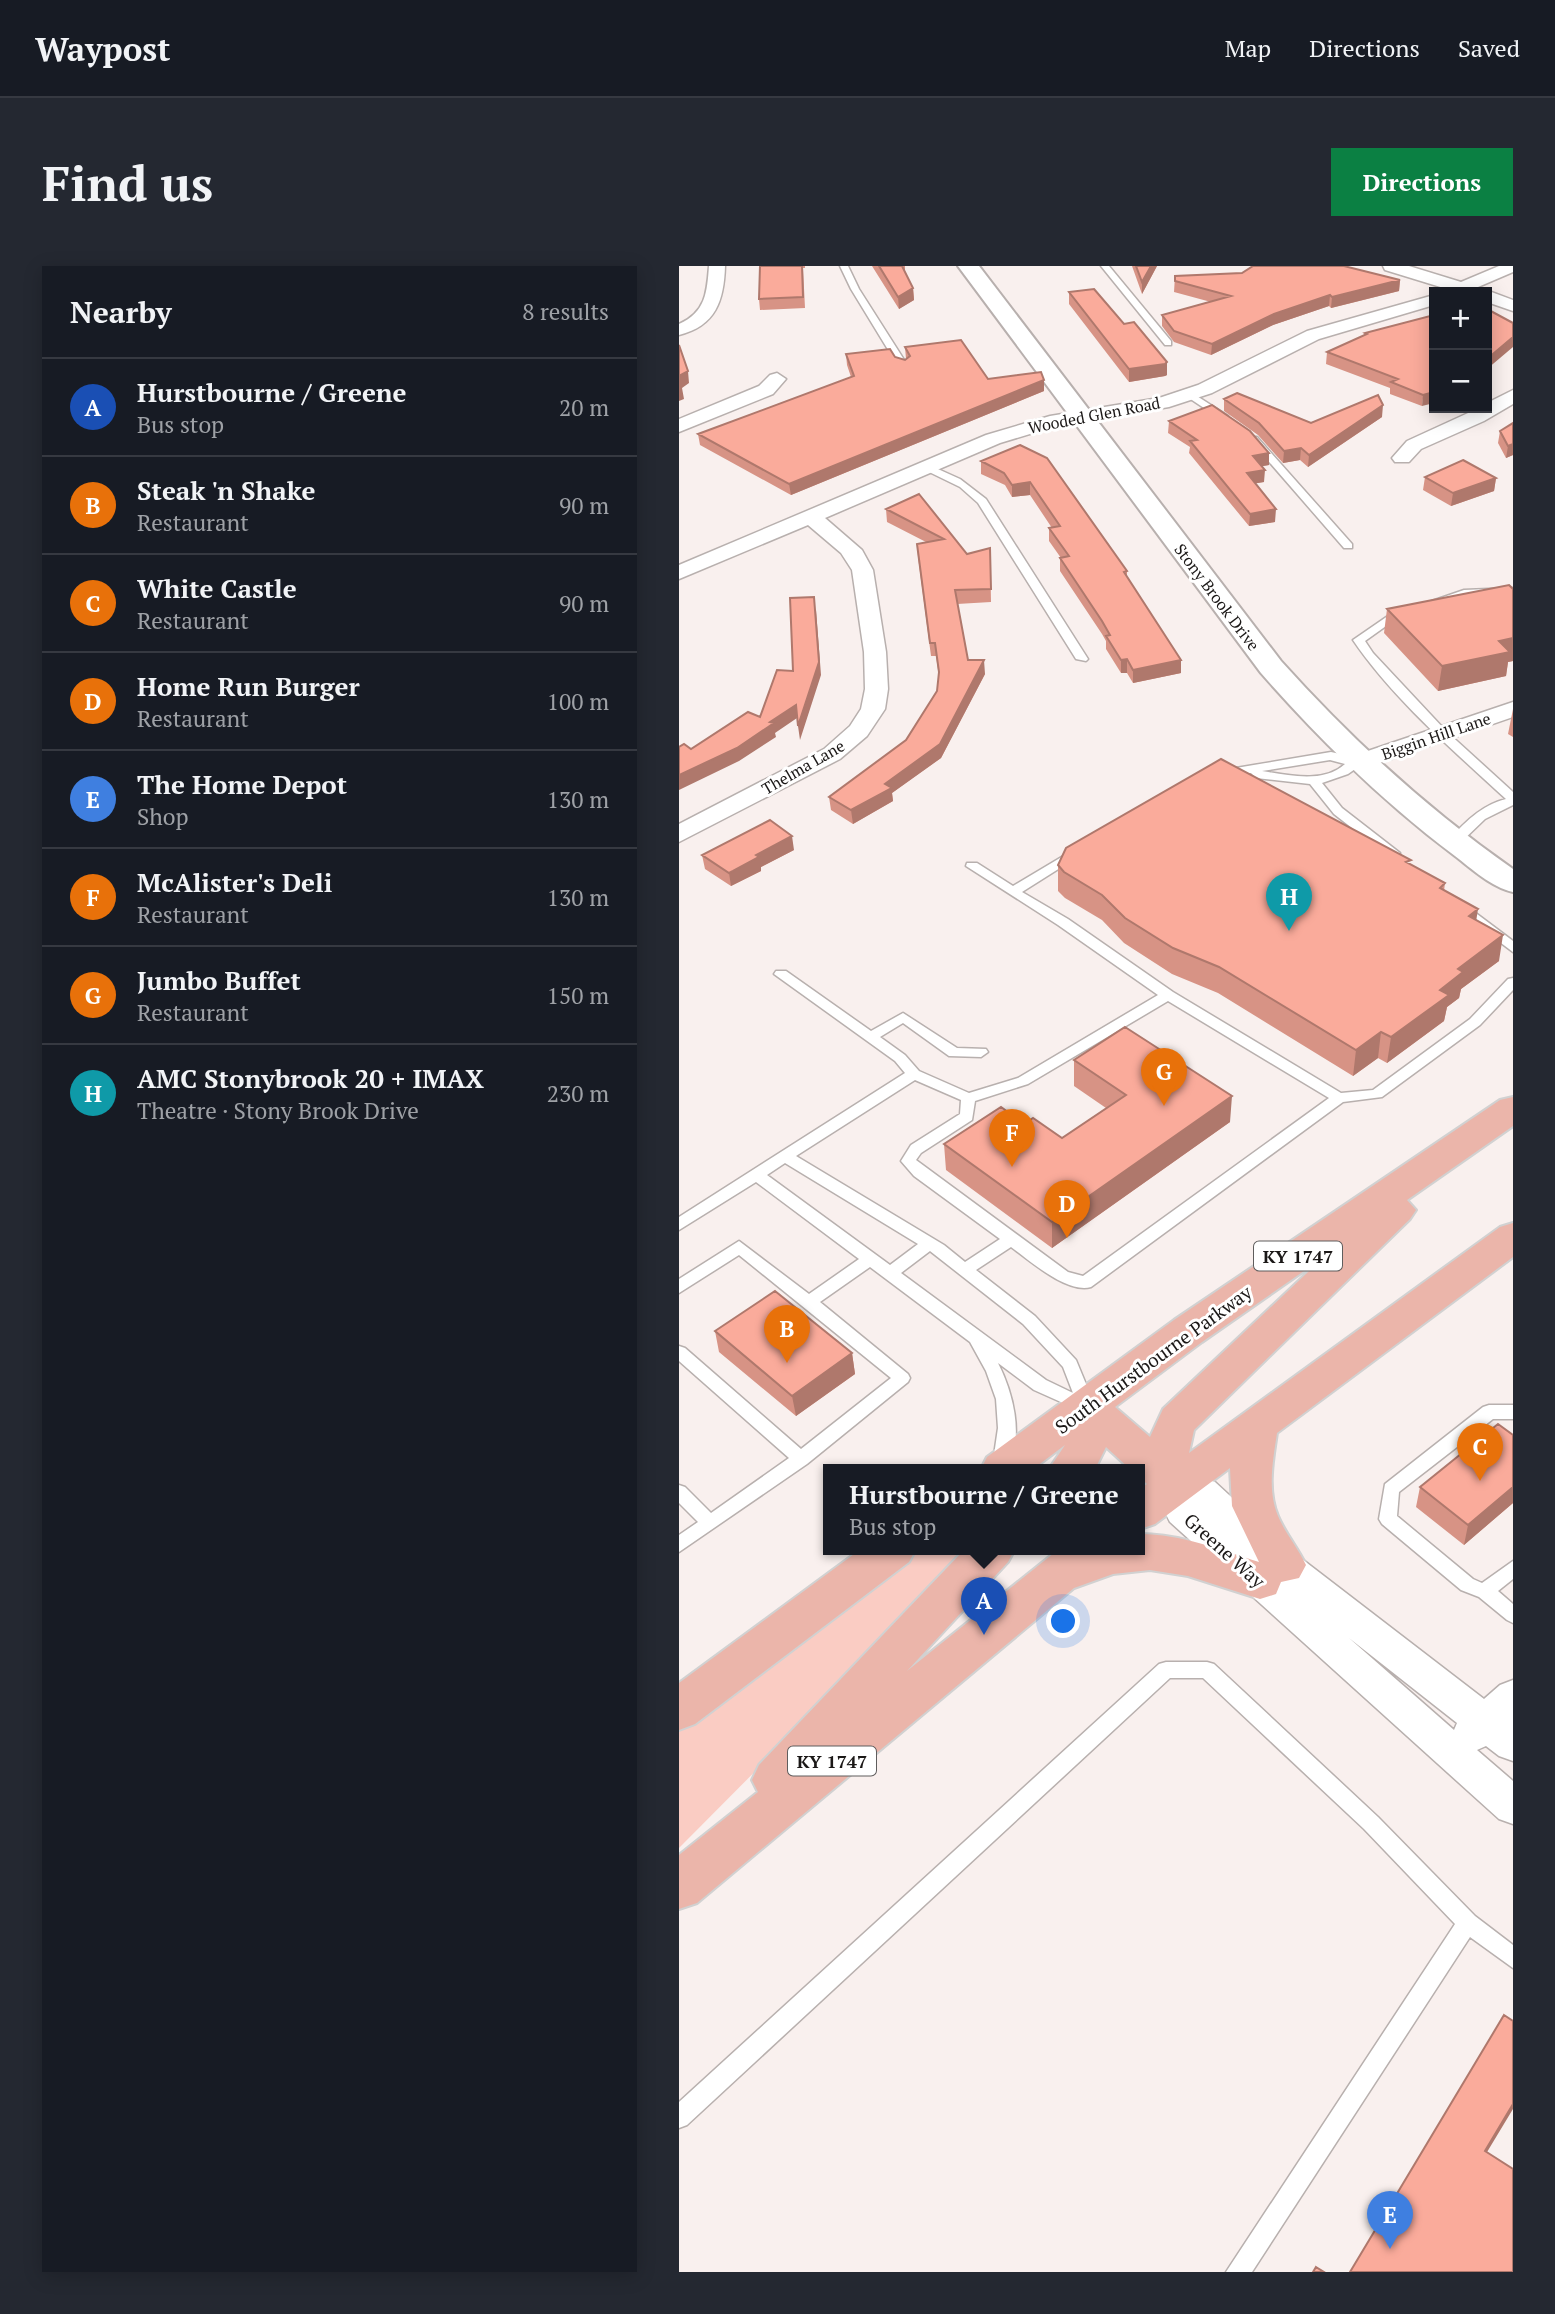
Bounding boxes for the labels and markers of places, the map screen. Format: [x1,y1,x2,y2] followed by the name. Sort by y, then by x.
[1266,873,1312,931] pin: H
[1141,1048,1187,1106] pin: G
[989,1109,1035,1167] pin: F
[1044,1180,1090,1238] pin: D
[764,1305,810,1363] pin: B
[1457,1423,1503,1481] pin: C
[961,1577,1007,1635] pin: A
[1367,2191,1413,2249] pin: E

